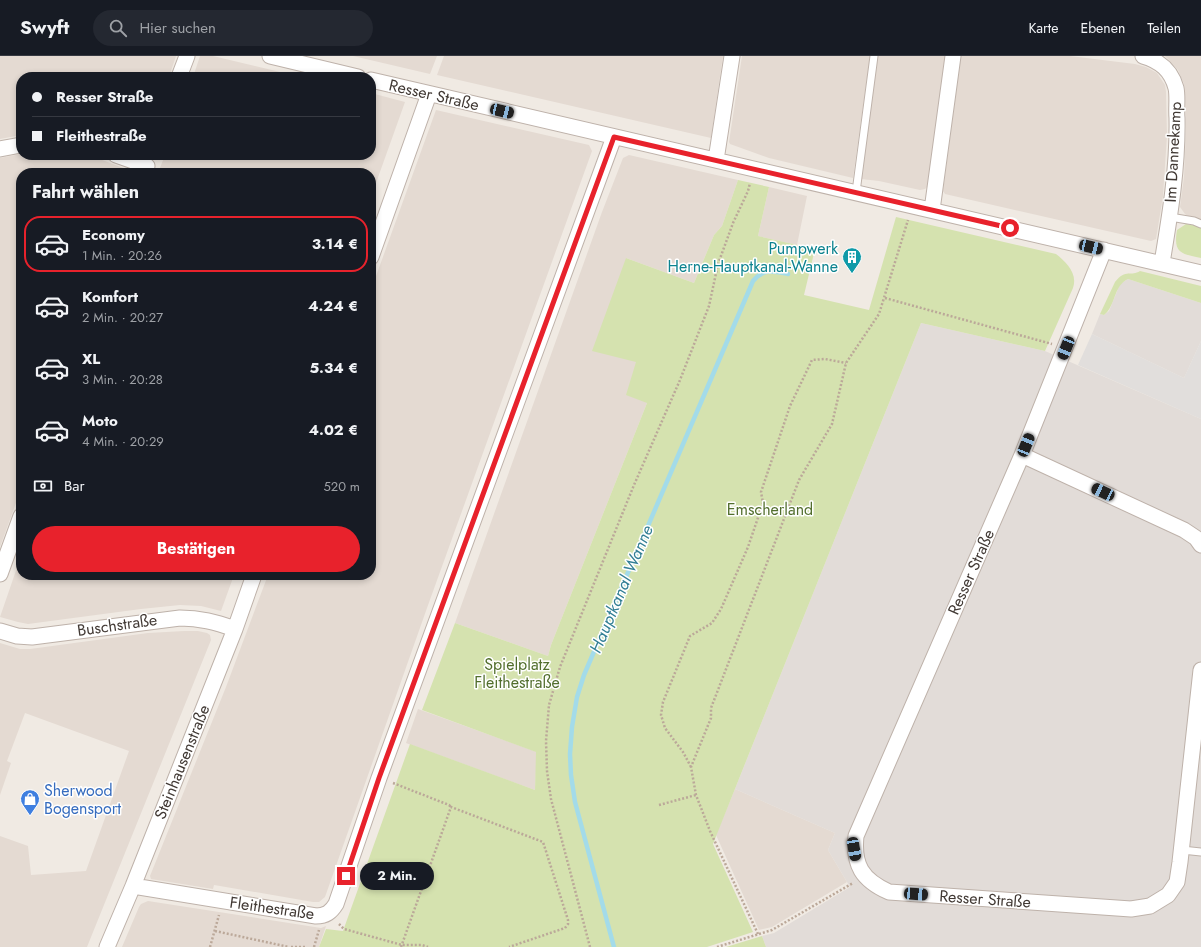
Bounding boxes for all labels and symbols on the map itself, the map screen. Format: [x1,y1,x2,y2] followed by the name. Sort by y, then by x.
[387,73,481,117] street label: Resser Straße
[1159,101,1187,203] street label: Im Dannekamp
[489,102,515,120] car
[1001,219,1019,237] route start
[667,237,839,278] place label: Pumpwerk Herne-Hauptkanal-Wanne
[1078,238,1104,256] car
[841,246,863,274] building icon: Pumpwerk Herne-Hauptkanal-Wanne
[1056,335,1076,361] car
[1016,432,1036,458] car
[1090,481,1116,503] car
[727,498,813,521] park label: Emscherland
[583,521,659,657] water label: Hauptkanal Wanne
[942,525,1000,619] street label: Resser Straße
[76,608,158,642] street label: Buschstraße
[474,653,560,694] park label: Spielplatz Fleithestraße
[149,701,215,823] street label: Steinhausenstraße
[44,779,121,820] place label: Sherwood Bogensport
[19,788,41,816] shop icon: Sherwood Bogensport
[846,836,862,862] car
[360,862,434,890] callout: 2 Min.
[337,867,355,885] route end
[938,884,1032,914] street label: Resser Straße
[904,887,928,901] car
[228,891,316,925] street label: Fleithestraße

